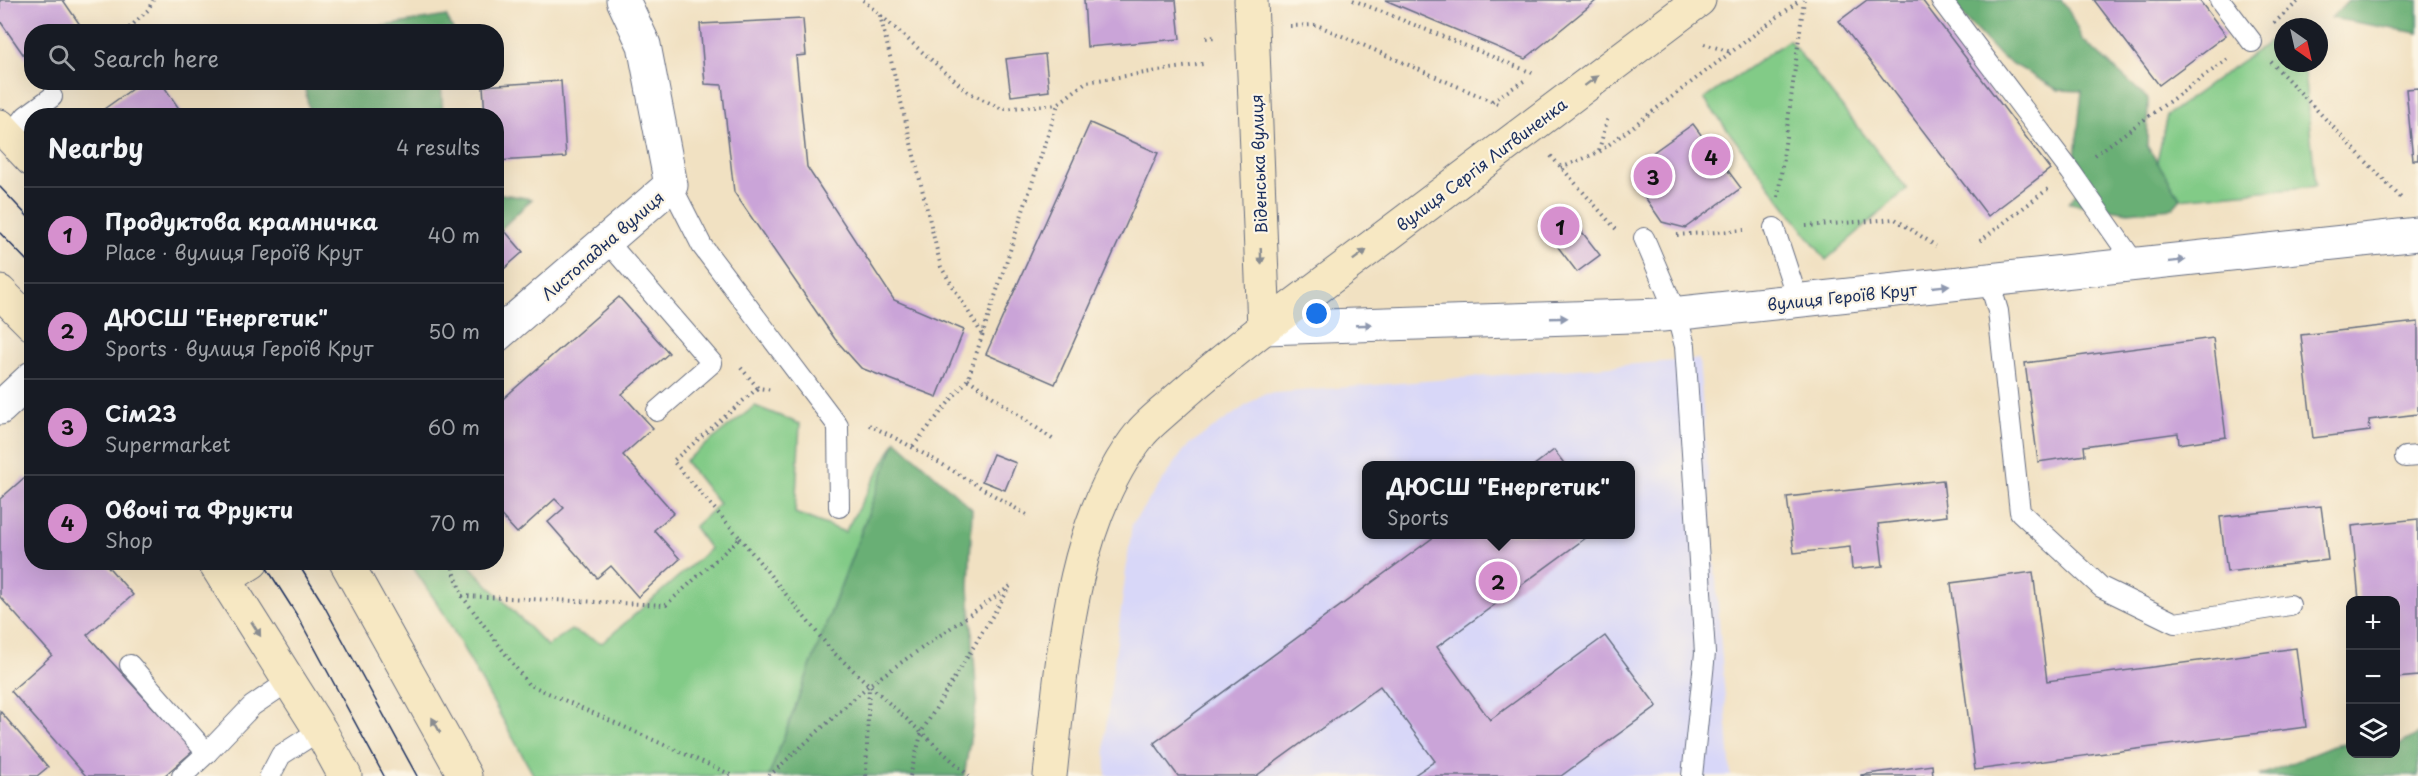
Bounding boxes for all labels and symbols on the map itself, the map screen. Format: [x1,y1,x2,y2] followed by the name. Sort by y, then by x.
[2274,18,2328,72] north arrow
[1584,75,1599,87] one-way arrow
[1391,92,1572,236] street label: вулиця Сергія Литвиненка
[1244,94,1272,234] street label: Віденська вулиця
[1692,134,1730,178] pin: 4
[1634,154,1672,198] pin: 3
[536,185,668,305] street label: Листопадна вулиця
[1540,204,1580,248] pin: 1
[1256,247,1266,266] one-way arrow
[1352,249,1368,261] one-way arrow
[2168,256,2187,266] one-way arrow
[1766,276,1918,316] street label: вулиця Героїв Крут
[1932,281,1951,291] one-way arrow
[1302,299,1331,328] your location
[1549,314,1568,323] one-way arrow
[1355,320,1374,330] one-way arrow
[1478,558,1518,604] pin: 2
[251,621,262,637] one-way arrow
[431,716,441,733] one-way arrow

